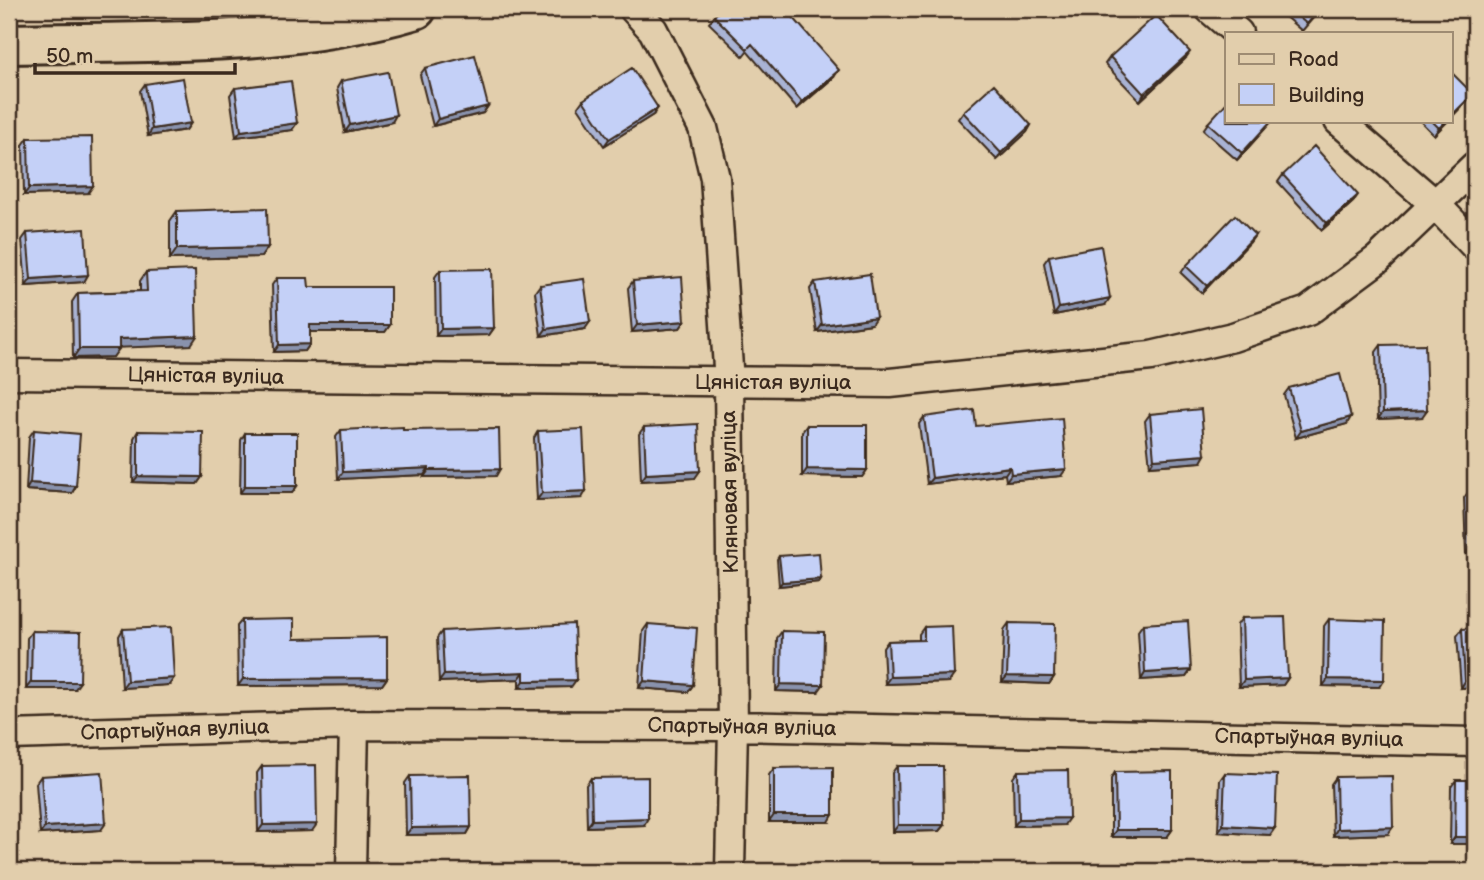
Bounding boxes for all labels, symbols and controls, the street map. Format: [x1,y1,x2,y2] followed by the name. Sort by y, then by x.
[35,32,234,76] scale bar
[1225,32,1452,122] legend
[46,44,93,69] text: 50 m
[1288,47,1339,72] text: Road
[1288,83,1364,108] text: Building
[127,362,285,390] street label: Цяністая вуліца
[695,370,852,395] street label: Цяністая вуліца
[716,410,744,574] street label: Кляновая вуліца
[647,713,837,741] street label: Спартыўная вуліца
[80,714,270,746] street label: Спартыўная вуліца
[1214,724,1404,752] street label: Спартыўная вуліца

